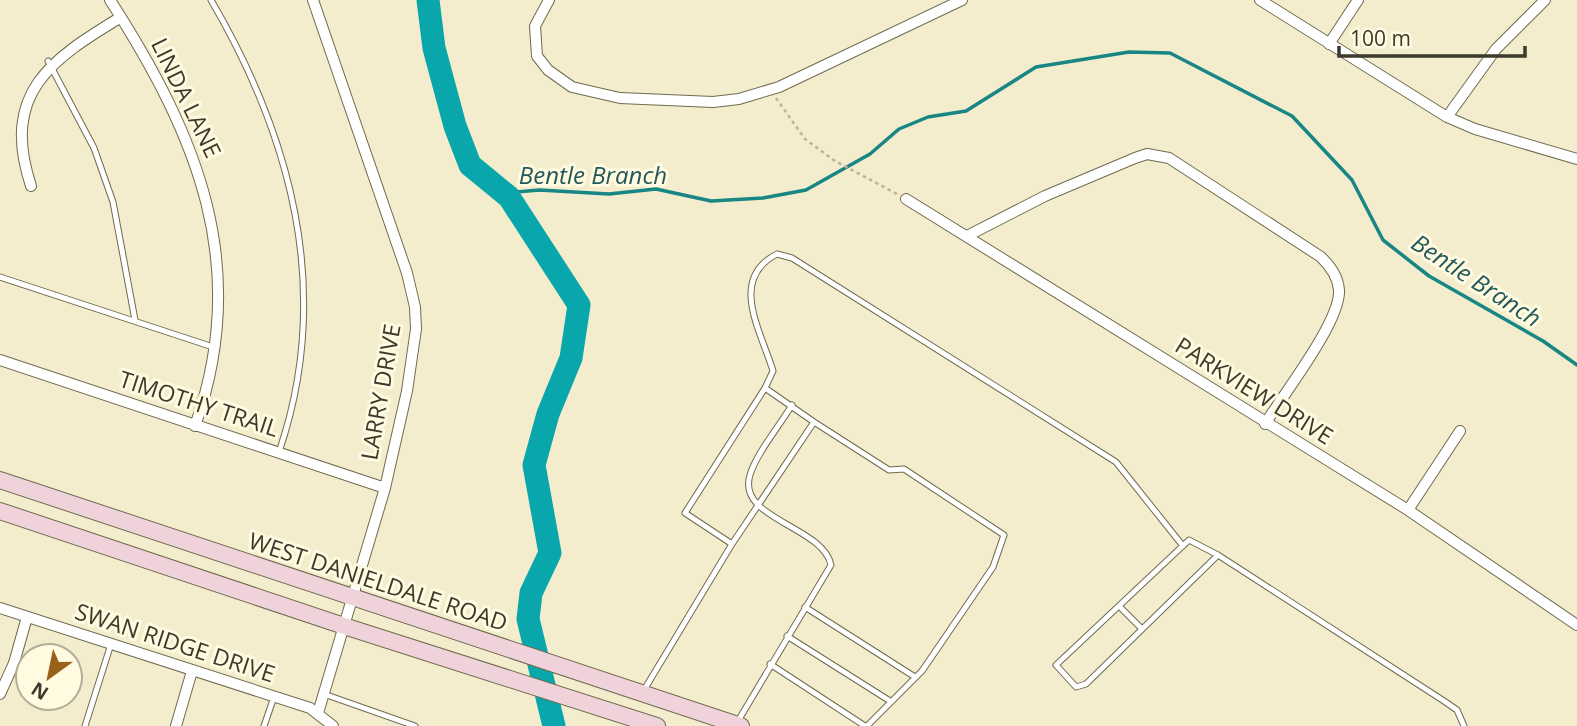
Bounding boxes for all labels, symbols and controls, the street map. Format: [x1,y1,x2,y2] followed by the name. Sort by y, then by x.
[1339,14,1524,58] scale bar
[1350,24,1411,52] text: 100 m
[144,32,230,163] street label: LINDA LANE
[519,158,667,191] water label: Bentle Branch
[1406,226,1548,334] water label: Bentle Branch
[352,321,408,462] street label: LARRY DRIVE
[1169,329,1340,452] street label: PARKVIEW DRIVE
[115,362,283,444] street label: TIMOTHY TRAIL
[245,524,512,638] street label: WEST DANIELDALE ROAD
[71,595,279,689] street label: SWAN RIDGE DRIVE
[14,642,84,712] north arrow
[26,676,53,706] text: N

